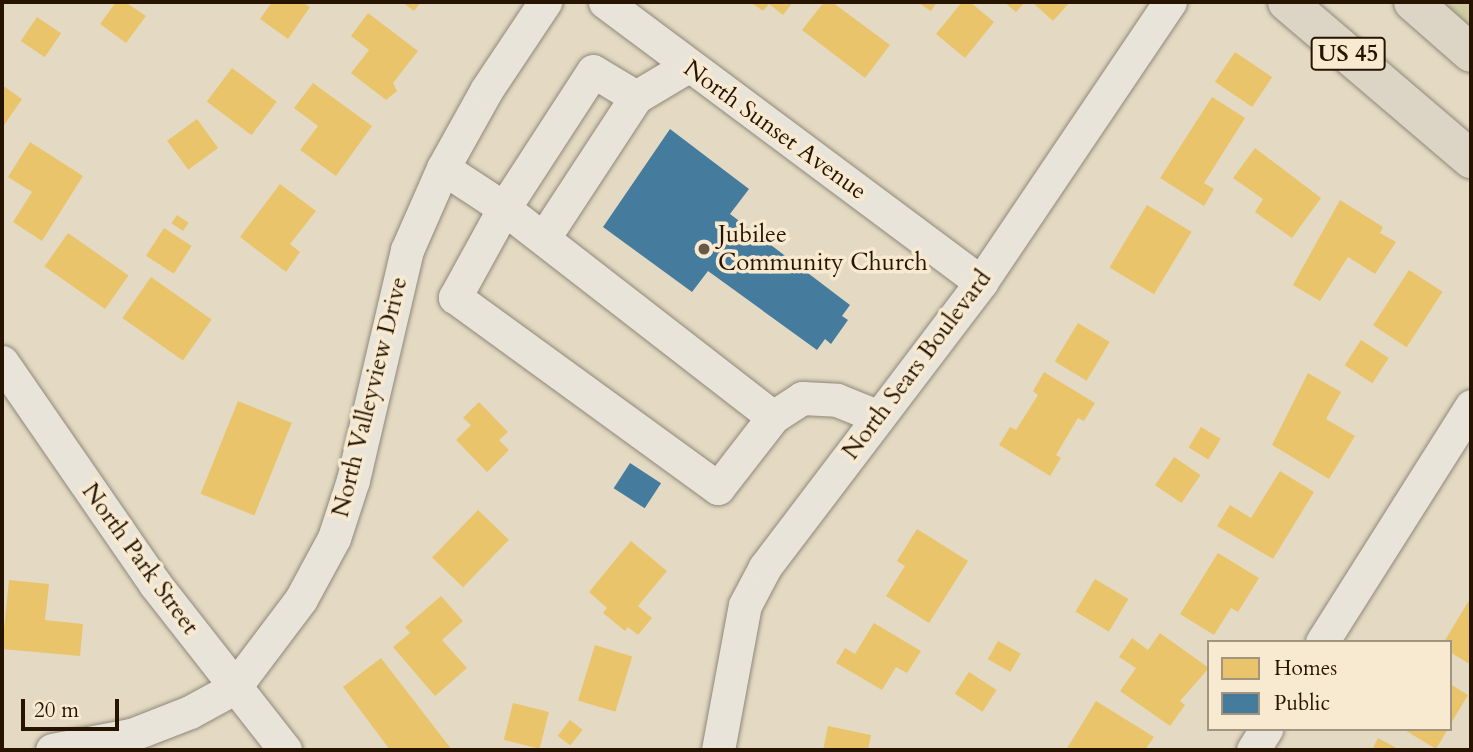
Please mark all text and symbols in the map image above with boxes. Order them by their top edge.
road number: US 45 [1310,34,1386,74]
street label: North Sunset Avenue [678,54,872,206]
place label: Jubilee Community Church [718,221,928,277]
marker: Jubilee Community Church [696,241,712,257]
street label: North Sears Boulevard [836,265,998,465]
street label: North Valleyview Drive [326,274,414,520]
street label: North Park Street [76,478,204,640]
legend [1207,640,1452,731]
text: Homes [1274,654,1337,683]
scale bar [24,686,122,730]
text: Public [1274,689,1330,718]
text: 20 m [34,696,79,725]

